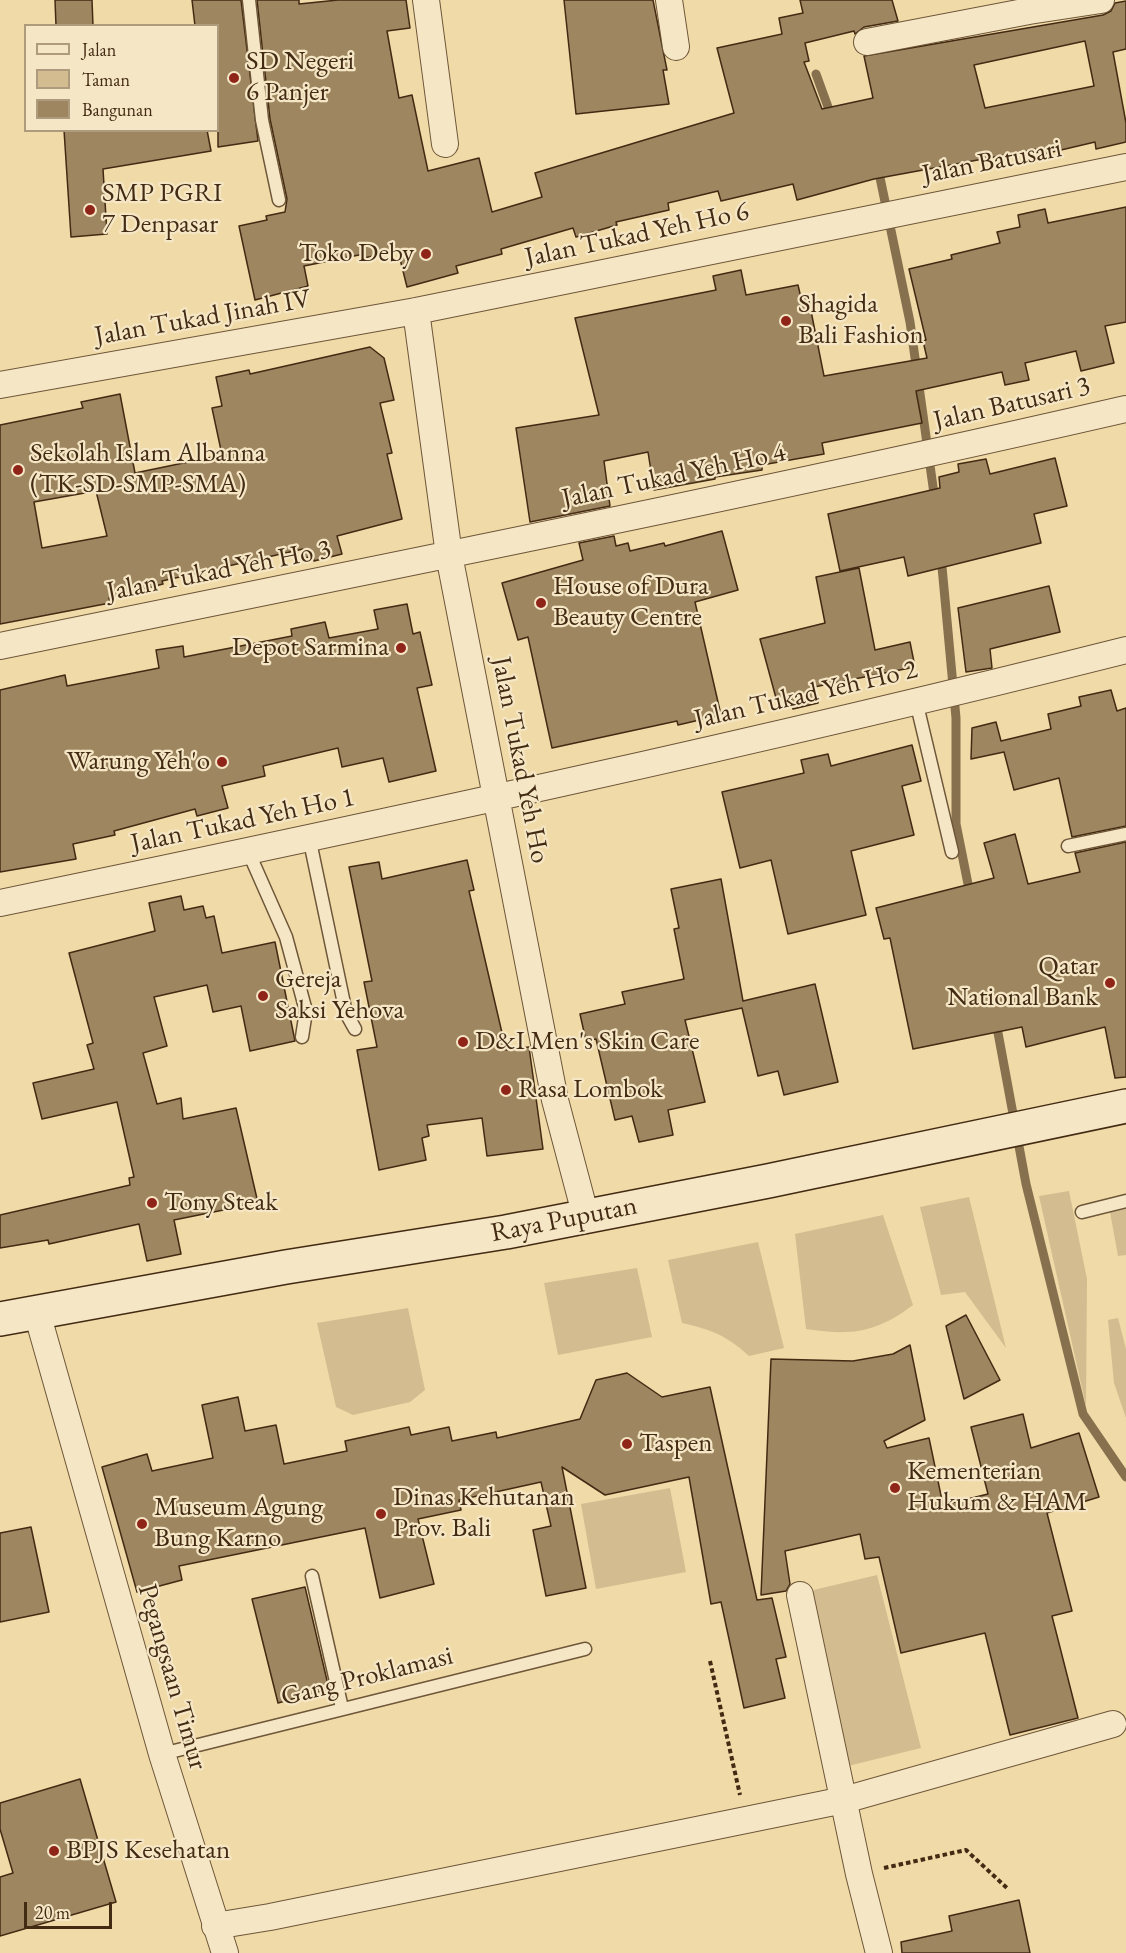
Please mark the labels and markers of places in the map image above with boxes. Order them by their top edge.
place label: SD Negeri 6 Panjer [246,46,354,109]
marker: SD Negeri 6 Panjer [227,71,241,85]
place label: SMP PGRI 7 Denpasar [102,178,222,241]
marker: SMP PGRI 7 Denpasar [83,203,97,217]
place label: Toko Deby [298,238,414,270]
marker: Toko Deby [419,247,433,261]
place label: Shagida Bali Fashion [798,289,924,352]
marker: Shagida Bali Fashion [779,314,793,328]
place label: Sekolah Islam Albanna (TK-SD-SMP-SMA) [30,438,265,501]
marker: Sekolah Islam Albanna (TK-SD-SMP-SMA) [11,463,25,477]
place label: House of Dura Beauty Centre [553,571,709,634]
marker: House of Dura Beauty Centre [534,596,548,610]
place label: Depot Sarmina [232,632,389,664]
marker: Depot Sarmina [394,641,408,655]
place label: Warung Yeh'o [66,746,210,778]
marker: Warung Yeh'o [215,755,229,769]
place label: Qatar National Bank [947,951,1098,1014]
place label: Gereja Saksi Yehova [275,964,404,1027]
marker: Qatar National Bank [1103,976,1117,990]
marker: Gereja Saksi Yehova [256,989,270,1003]
place label: D&I Men's Skin Care [475,1026,699,1058]
marker: D&I Men's Skin Care [456,1035,470,1049]
place label: Rasa Lombok [518,1074,663,1106]
marker: Rasa Lombok [499,1083,513,1097]
place label: Tony Steak [164,1187,278,1219]
marker: Tony Steak [145,1196,159,1210]
place label: Taspen [639,1428,713,1460]
marker: Taspen [620,1437,634,1451]
place label: Kementerian Hukum & HAM [907,1456,1087,1519]
marker: Kementerian Hukum & HAM [888,1481,902,1495]
place label: Dinas Kehutanan Prov. Bali [393,1482,575,1545]
place label: Museum Agung Bung Karno [154,1492,323,1555]
marker: Dinas Kehutanan Prov. Bali [374,1507,388,1521]
marker: Museum Agung Bung Karno [135,1517,149,1531]
place label: BPJS Kesehatan [66,1835,230,1867]
marker: BPJS Kesehatan [47,1844,61,1858]

